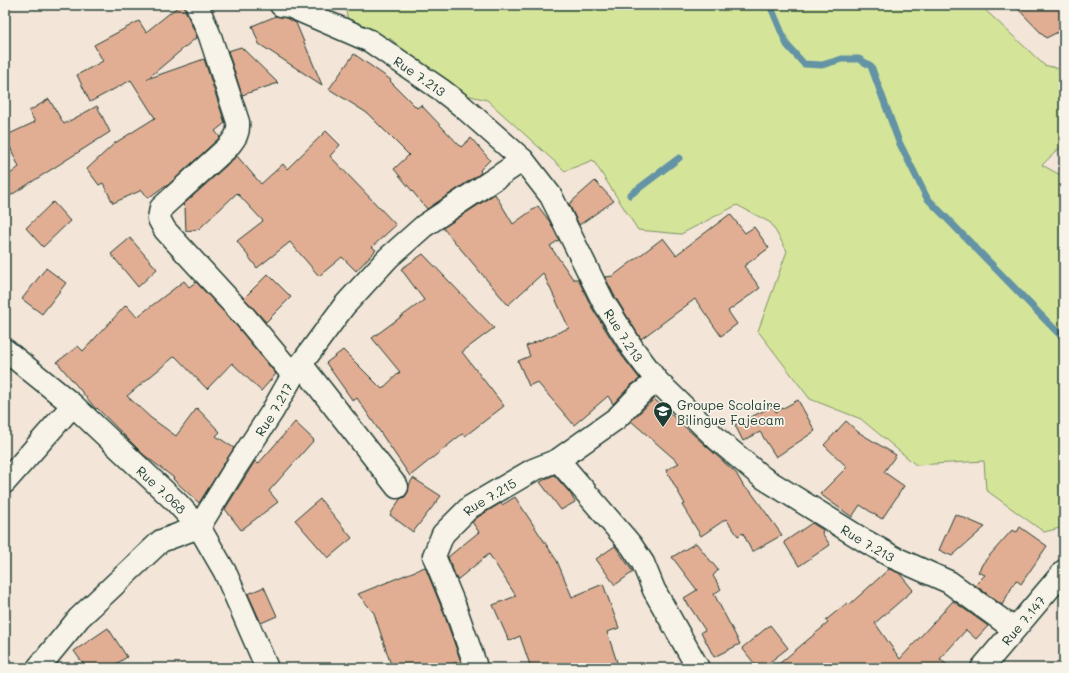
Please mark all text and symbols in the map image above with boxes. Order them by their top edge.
street label: Rue 7.213 [391,51,450,99]
street label: Rue 7.213 [601,305,648,365]
street label: Rue 7.217 [250,379,296,439]
place label: Groupe Scolaire Bilingue Fajecam [677,396,784,428]
school or university icon: Groupe Scolaire Bilingue Fajecam [652,400,674,428]
street label: Rue 7.068 [134,461,191,517]
street label: Rue 7.215 [459,473,519,518]
street label: Rue 7.213 [838,520,898,565]
street label: Rue 7.147 [997,592,1048,648]

